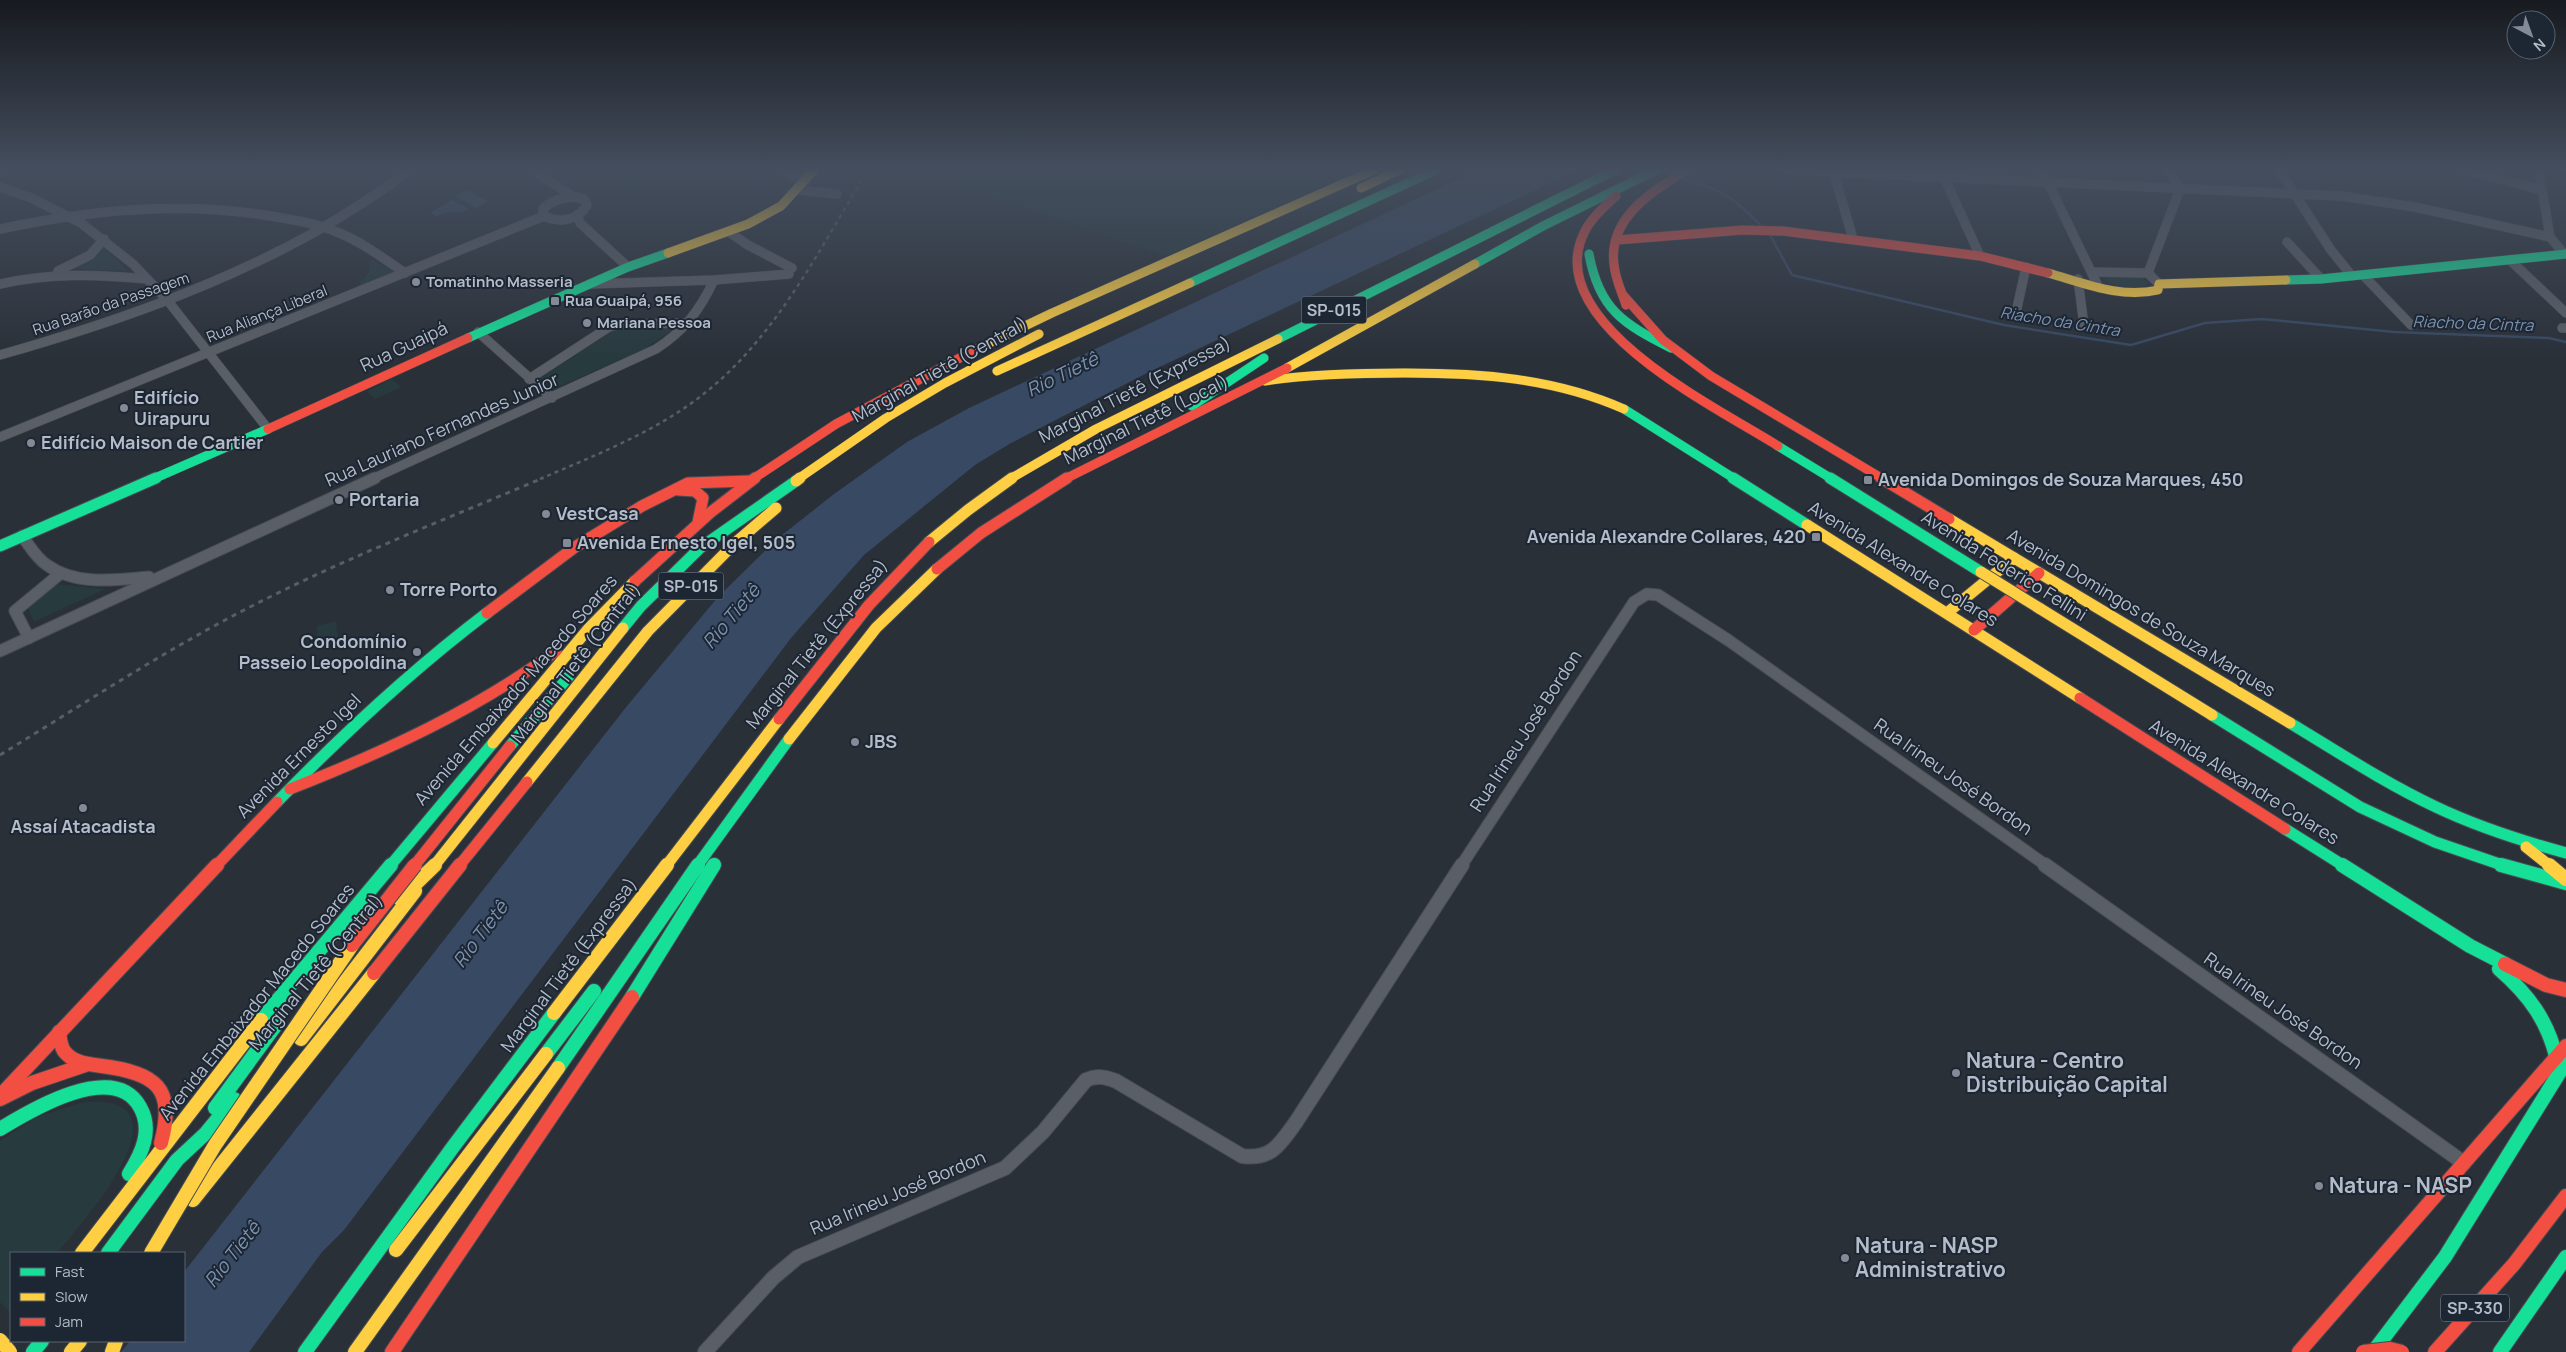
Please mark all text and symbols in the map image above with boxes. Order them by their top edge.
north arrow [2506,10,2556,60]
text: N [2530,35,2550,56]
street label: Rua Barão da Passagem [30,267,192,340]
place label: Tomatinho Masseria [426,271,573,292]
marker: Tomatinho Masseria [410,276,422,288]
street label: Rua Aliança Liberal [203,280,330,347]
place label: Rua Guaipá, 956 [565,290,682,311]
marker: Rua Guaipá, 956 [549,295,561,307]
road number: SP-015 [1302,296,1366,324]
water label: Riacho da Cintra [1999,301,2122,341]
water label: Riacho da Cintra [2412,310,2535,336]
street label: Marginal Tietê (Central) [847,311,1032,427]
place label: Mariana Pessoa [597,312,711,333]
street label: Rua Guaipá [356,315,451,377]
marker: Mariana Pessoa [581,317,593,329]
street label: Marginal Tietê (Expressa) [1034,330,1235,448]
water label: Rio Tietê [1022,345,1104,403]
street label: Rua Lauriano Fernandes Junior [321,366,563,492]
street label: Marginal Tietê (Local) [1059,369,1232,469]
place label: Edifício Uirapuru [134,385,210,430]
marker: Edifício Uirapuru [118,402,130,414]
place label: Edifício Maison de Cartier [41,430,263,454]
marker: Edifício Maison de Cartier [25,437,37,449]
place label: Avenida Domingos de Souza Marques, 450 [1878,467,2244,491]
marker: Avenida Domingos de Souza Marques, 450 [1862,474,1874,486]
place label: Portaria [349,487,419,511]
marker: Portaria [333,494,345,506]
street label: Avenida Alexandre Colares [1804,495,2003,631]
place label: VestCasa [556,501,639,525]
street label: Avenida Federico Fellini [1917,504,2092,626]
marker: VestCasa [540,508,552,520]
street label: Avenida Domingos de Souza Marques [2003,522,2280,702]
place label: Avenida Alexandre Collares, 420 [1527,524,1806,548]
place label: Avenida Ernesto Igel, 505 [577,530,795,554]
marker: Avenida Alexandre Collares, 420 [1810,531,1822,543]
marker: Avenida Ernesto Igel, 505 [561,537,573,549]
street label: Marginal Tietê (Expressa) [740,553,892,734]
street label: Avenida Embaixador Macedo Soares [408,569,622,810]
road number: SP-015 [658,572,724,600]
place label: Torre Porto [400,577,497,601]
street label: Marginal Tietê (Central) [505,577,645,748]
water label: Rio Tietê [696,577,767,654]
marker: Torre Porto [384,584,396,596]
place label: Condomínio Passeio Leopoldina [239,629,407,674]
street label: Rua Irineu José Bordon [1464,645,1587,816]
marker: Condomínio Passeio Leopoldina [411,646,423,658]
street label: Avenida Ernesto Igel [231,688,366,823]
street label: Rua Irineu José Bordon [1870,712,2038,840]
street label: Avenida Alexandre Colares [2145,713,2344,849]
place label: JBS [865,729,897,753]
marker: JBS [849,736,861,748]
marker: Assaí Atacadista [77,802,89,814]
place label: Assaí Atacadista [10,814,156,838]
street label: Marginal Tietê (Expressa) [495,872,642,1056]
street label: Avenida Embaixador Macedo Soares [153,878,359,1125]
street label: Marginal Tietê (Central) [243,888,388,1055]
water label: Rio Tietê [446,894,515,973]
street label: Rua Irineu José Bordon [2200,946,2368,1074]
place label: Natura - Centro Distribuição Capital [1966,1046,2168,1098]
marker: Natura - Centro Distribuição Capital [1950,1067,1962,1079]
street label: Rua Irineu José Bordon [806,1144,989,1240]
place label: Natura - NASP [2329,1171,2472,1199]
marker: Natura - NASP [2313,1180,2325,1192]
water label: Rio Tietê [198,1214,267,1292]
place label: Natura - NASP Administrativo [1855,1231,2006,1283]
legend [10,1252,185,1342]
marker: Natura - NASP Administrativo [1839,1252,1851,1264]
text: Fast [55,1261,84,1282]
text: Slow [55,1286,88,1307]
road number: SP-330 [2441,1295,2509,1322]
text: Jam [55,1311,83,1332]

